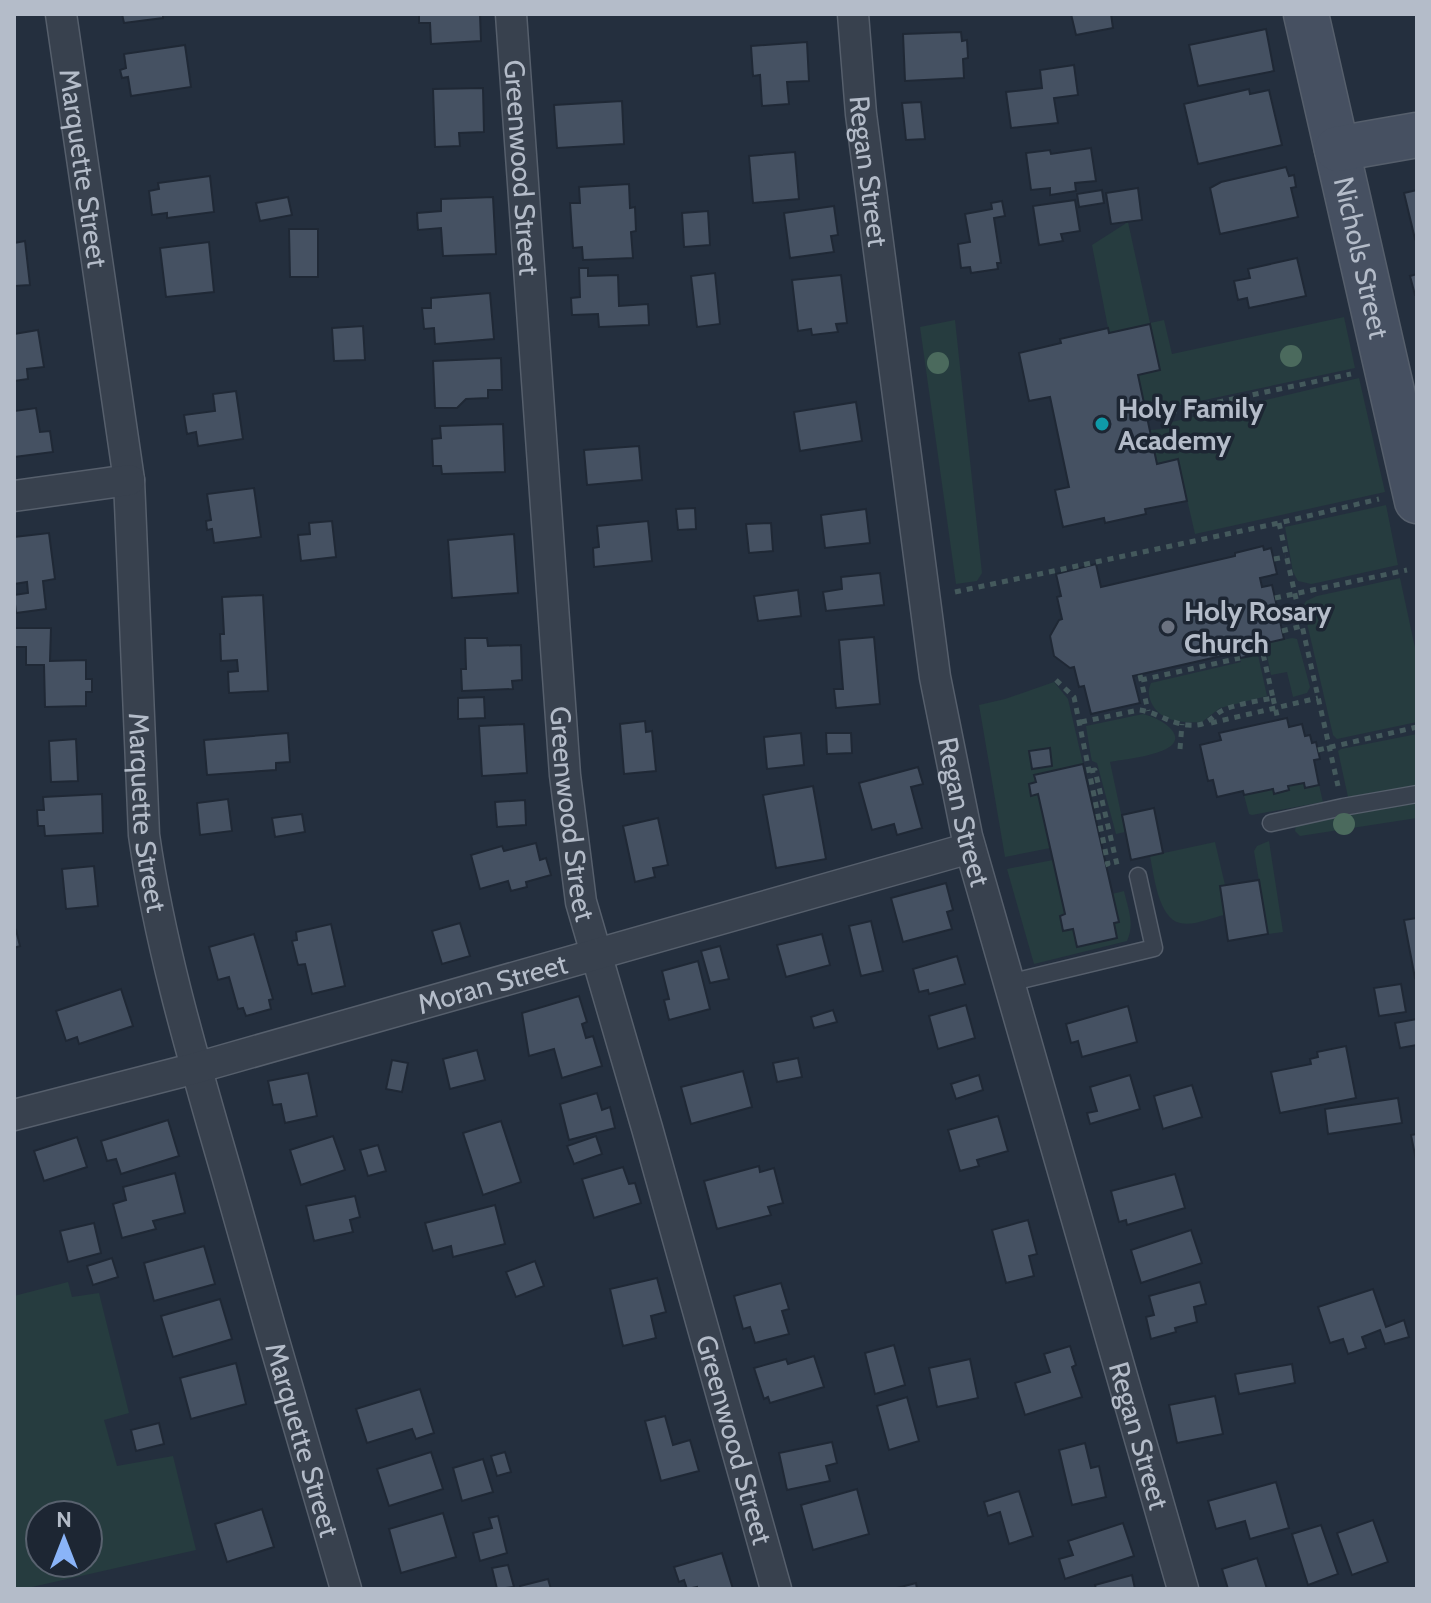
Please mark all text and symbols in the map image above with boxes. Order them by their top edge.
street label: Greenwood Street [497,59,547,277]
street label: Marquette Street [52,67,115,270]
street label: Regan Street [843,94,895,249]
street label: Nichols Street [1327,173,1396,342]
place label: Holy Family Academy [1118,391,1263,457]
marker: Holy Family Academy [1093,415,1111,433]
place label: Holy Rosary Church [1184,594,1332,660]
marker: Holy Rosary Church [1159,618,1177,636]
street label: Greenwood Street [543,705,603,925]
street label: Marquette Street [122,712,174,915]
street label: Regan Street [931,734,998,890]
street label: Moran Street [414,946,571,1021]
street label: Greenwood Street [689,1331,780,1548]
street label: Marquette Street [258,1339,347,1541]
street label: Regan Street [1102,1358,1176,1513]
north arrow [24,1499,104,1579]
text: N [56,1506,72,1533]

